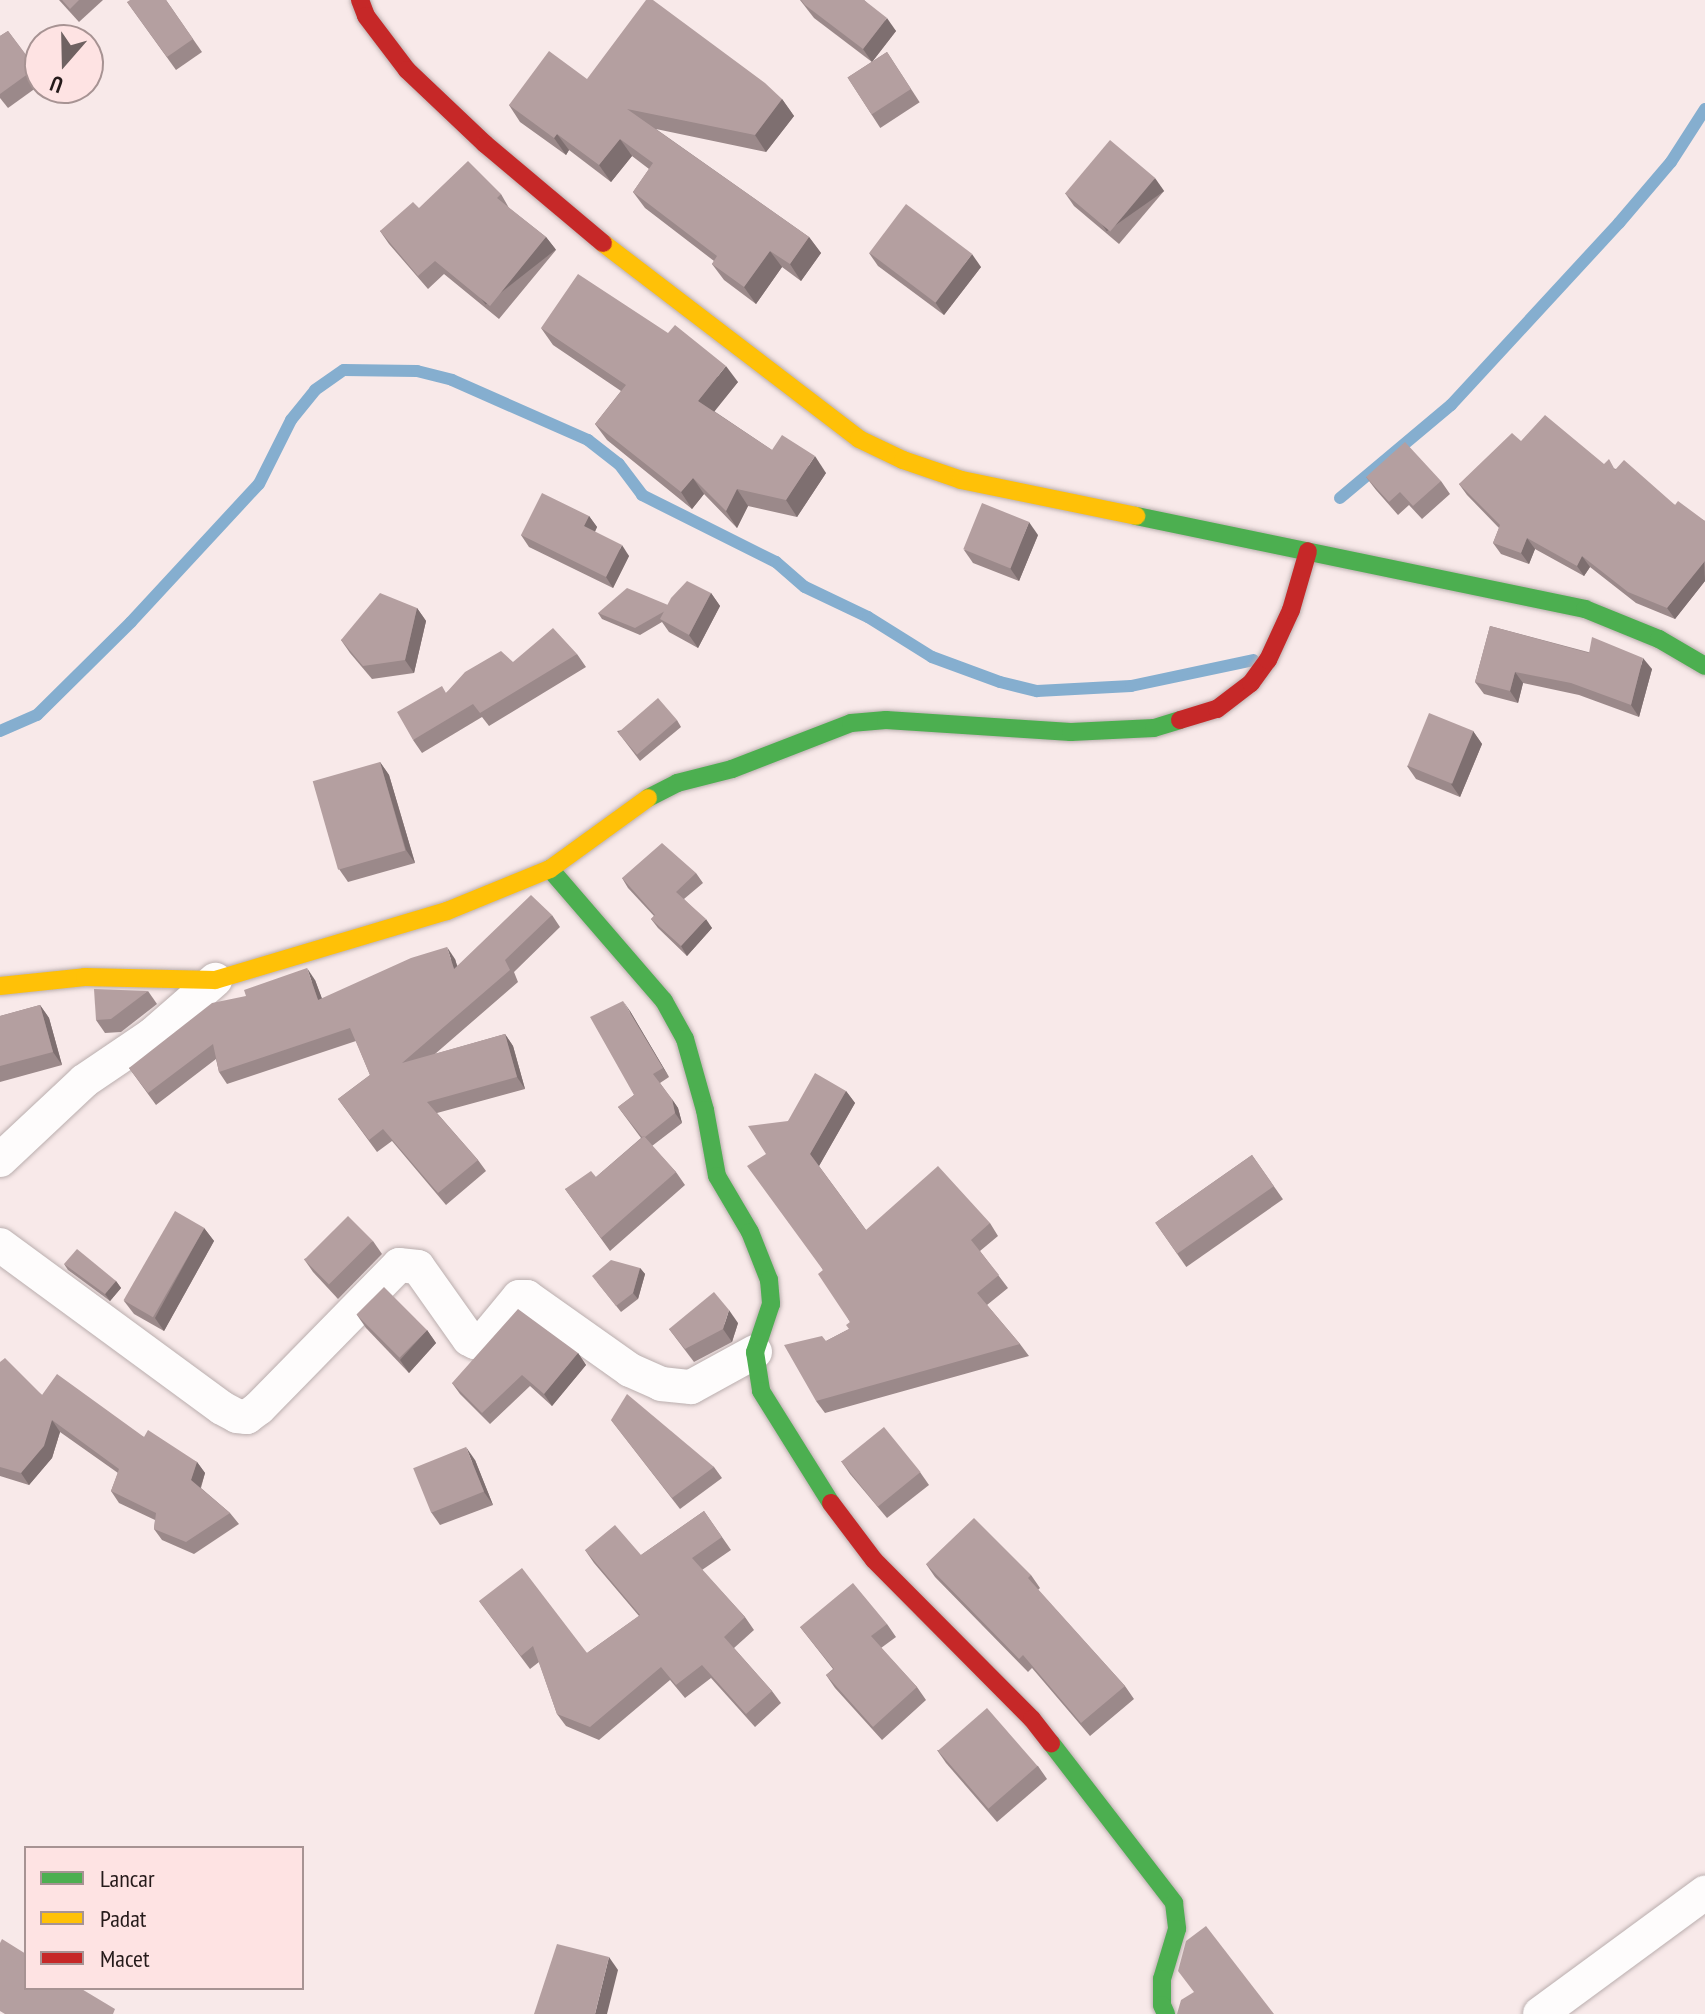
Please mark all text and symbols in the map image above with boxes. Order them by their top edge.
north arrow [24,24,104,104]
text: U [46,70,67,100]
legend [24,1846,304,1990]
text: Lancar [100,1863,154,1894]
text: Padat [100,1903,146,1934]
text: Macet [100,1943,150,1974]

